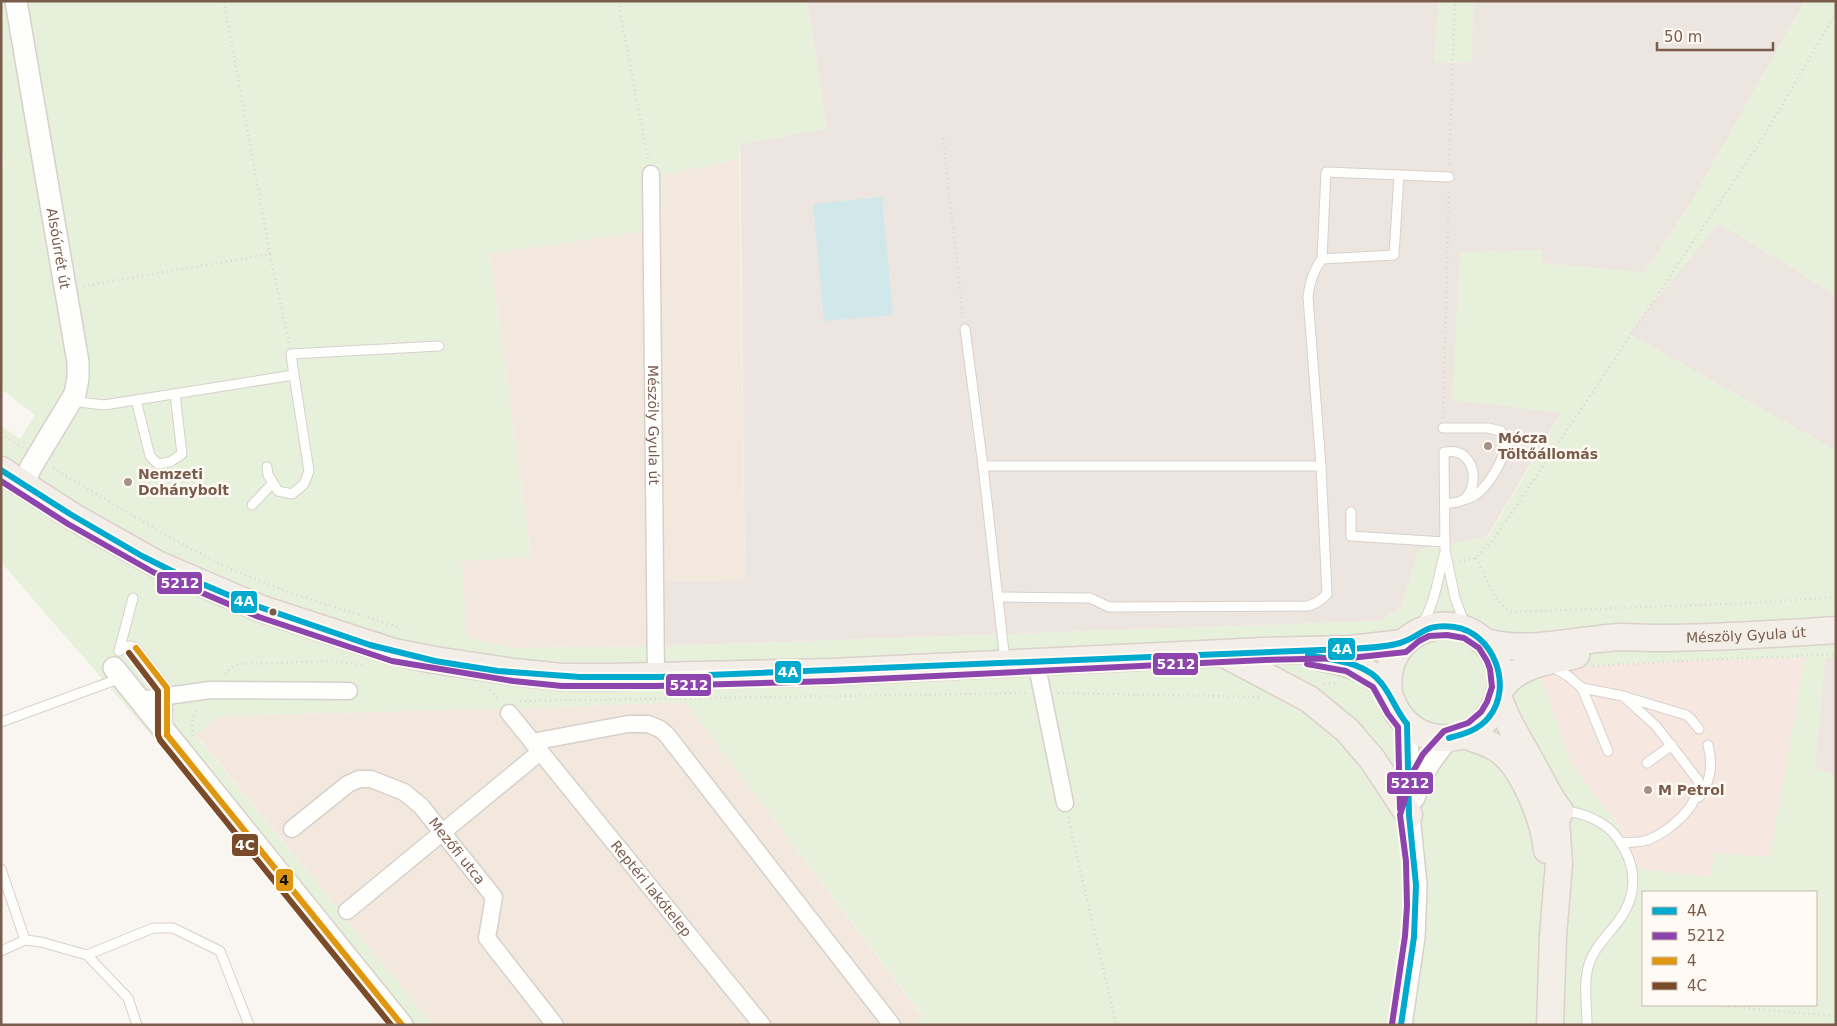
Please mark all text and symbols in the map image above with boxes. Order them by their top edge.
scale bar [1657,20,1773,52]
text: 50 m [1664,28,1702,46]
street label: Alsóúrrét út [44,207,73,291]
street label: Mészöly Gyula út [645,365,662,486]
place label: Mócza Töltőállomás [1498,430,1598,462]
marker: Mócza Töltőállomás [1482,440,1494,452]
place label: Nemzeti Dohánybolt [138,466,229,498]
marker: Nemzeti Dohánybolt [122,476,134,488]
line badge: 5212 [156,571,203,595]
text: 5212 [161,575,199,591]
line badge: 4A [230,590,258,614]
text: 4A [234,593,254,609]
unlabelled marker [268,607,278,617]
street label: Mészöly Gyula út [1686,624,1807,646]
line badge: 4A [1327,637,1356,661]
text: 4A [1332,641,1352,657]
line badge: 5212 [1152,652,1199,676]
text: 5212 [1157,656,1195,672]
line badge: 4A [774,660,802,684]
text: 4A [778,664,798,680]
line badge: 5212 [665,673,712,697]
text: 5212 [670,677,708,693]
line badge: 5212 [1386,771,1434,795]
text: 5212 [1391,775,1429,791]
place label: M Petrol [1658,782,1725,798]
marker: M Petrol [1642,784,1654,796]
street label: Mezőfi utca [426,814,488,887]
line badge: 4C [231,833,259,857]
text: 4C [235,837,255,853]
street label: Reptéri lakótelep [608,837,695,940]
line badge: 4 [275,868,294,892]
text: 4 [279,872,289,888]
legend [1642,891,1817,1006]
text: 4A [1687,902,1708,920]
text: 5212 [1687,927,1725,945]
text: 4 [1687,952,1697,970]
text: 4C [1687,977,1707,995]

